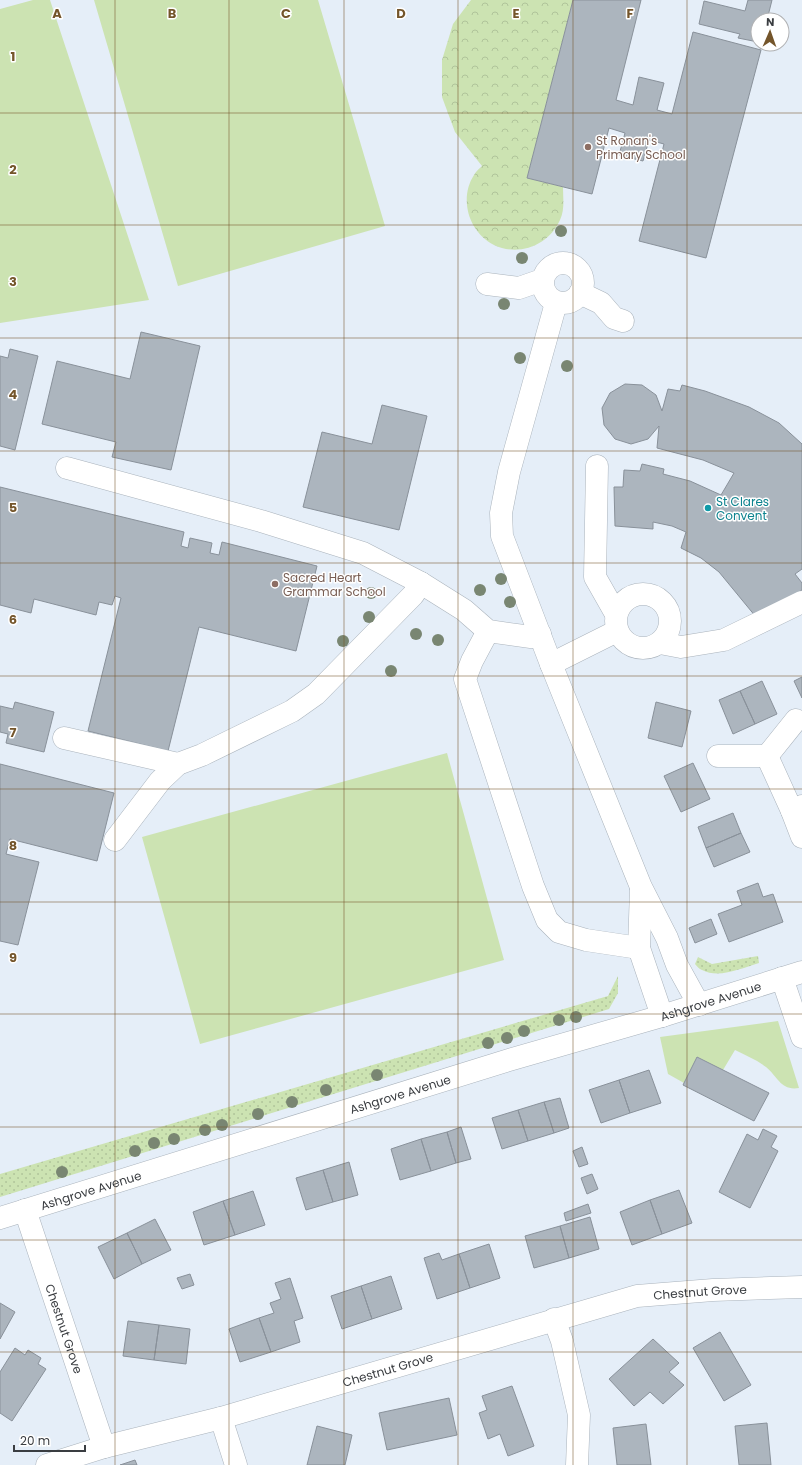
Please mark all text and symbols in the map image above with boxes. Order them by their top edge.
text: A [52,4,62,23]
text: B [168,4,177,23]
text: C [281,4,291,23]
text: D [396,4,406,23]
text: E [512,4,520,23]
text: F [626,4,634,23]
north arrow [750,12,790,52]
text: N [766,14,775,30]
text: 1 [11,47,15,66]
place label: St Ronan's Primary School [596,132,686,163]
marker: St Ronan's Primary School [583,142,593,152]
text: 2 [9,160,17,179]
text: 3 [9,272,17,291]
text: 4 [9,385,18,404]
place label: St Clares Convent [716,493,769,524]
text: 5 [9,498,17,517]
marker: St Clares Convent [703,503,713,513]
place label: Sacred Heart Grammar School [283,569,386,600]
marker: Sacred Heart Grammar School [270,579,280,589]
text: 6 [9,610,17,629]
text: 7 [10,723,17,742]
text: 8 [9,836,17,855]
text: 9 [9,948,17,967]
street label: Ashgrove Avenue [658,977,763,1025]
street label: Ashgrove Avenue [348,1070,453,1117]
street label: Ashgrove Avenue [38,1166,143,1213]
street label: Chestnut Grove [653,1280,747,1303]
street label: Chestnut Grove [42,1281,87,1376]
street label: Chestnut Grove [340,1348,435,1390]
scale bar [14,1427,85,1453]
text: 20 m [20,1432,50,1449]

